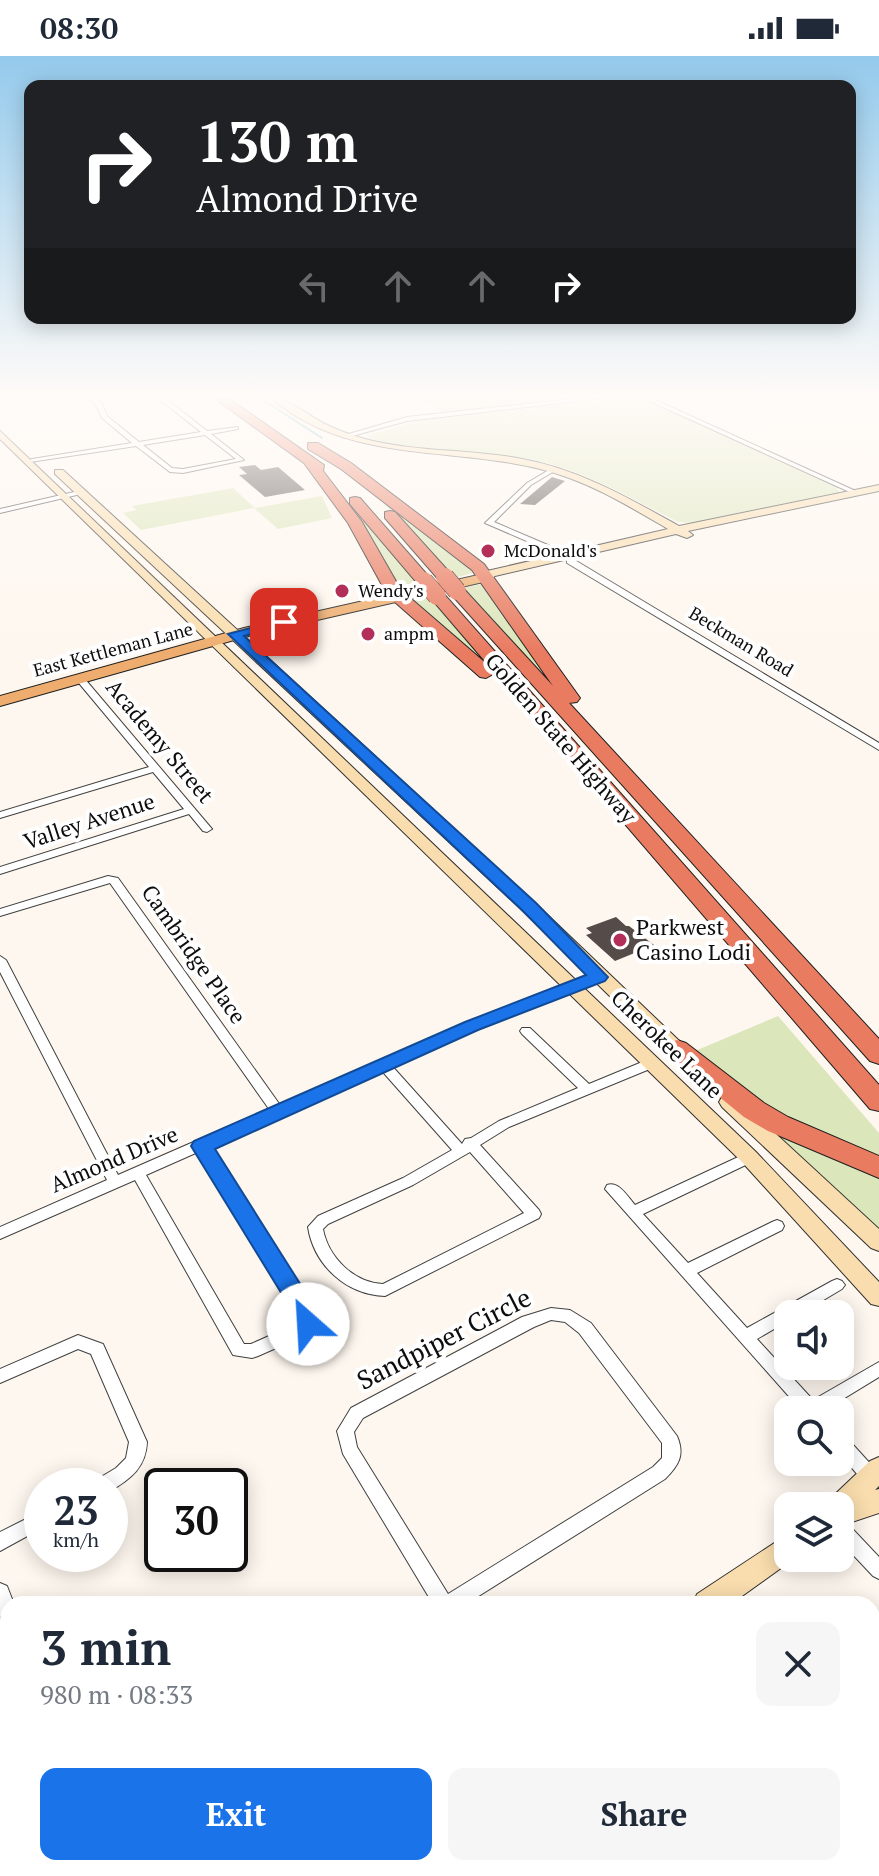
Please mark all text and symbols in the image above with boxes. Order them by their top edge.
text: 08:30 [40,8,118,48]
text: 130 m [196,104,358,178]
icon: right [64,112,168,216]
text: Almond Drive [196,175,418,222]
icon: left [292,264,336,308]
icon: ahead [376,264,420,308]
icon: ahead [460,264,504,308]
icon: right [544,264,588,308]
place label: McDonald's [504,538,597,562]
marker: McDonald's [479,542,497,560]
place label: Wendy's [358,578,424,602]
marker: Wendy's [333,582,351,600]
pin [250,588,318,656]
icon: arrive [262,600,306,644]
street label: Beckman Road [685,601,798,682]
street label: East Kettleman Lane [30,616,195,682]
place label: ampm [384,621,435,645]
marker: ampm [359,625,377,643]
street label: Golden State Highway [479,646,644,830]
street label: Academy Street [100,673,221,809]
street label: Valley Avenue [20,786,158,855]
street label: Cambridge Place [136,879,253,1029]
place label: Parkwest Casino Lodi [636,912,751,966]
marker: Parkwest Casino Lodi [611,931,629,949]
street label: Cherokee Lane [605,983,729,1104]
street label: Almond Drive [46,1119,182,1198]
street label: Sandpiper Circle [351,1280,536,1397]
position arrow [266,1282,350,1366]
map controls [774,1300,854,1572]
button: sound [774,1300,854,1380]
button: search [774,1396,854,1476]
speed limit sign: 30 [144,1468,248,1572]
text: 23 [53,1483,99,1536]
button: layers [774,1492,854,1572]
text: km/h [53,1526,99,1553]
text: 3 min [40,1615,171,1679]
button: close [756,1622,840,1706]
text: 980 m · 08:33 [40,1677,193,1711]
button: Exit [40,1768,432,1860]
button: Share [448,1768,840,1860]

